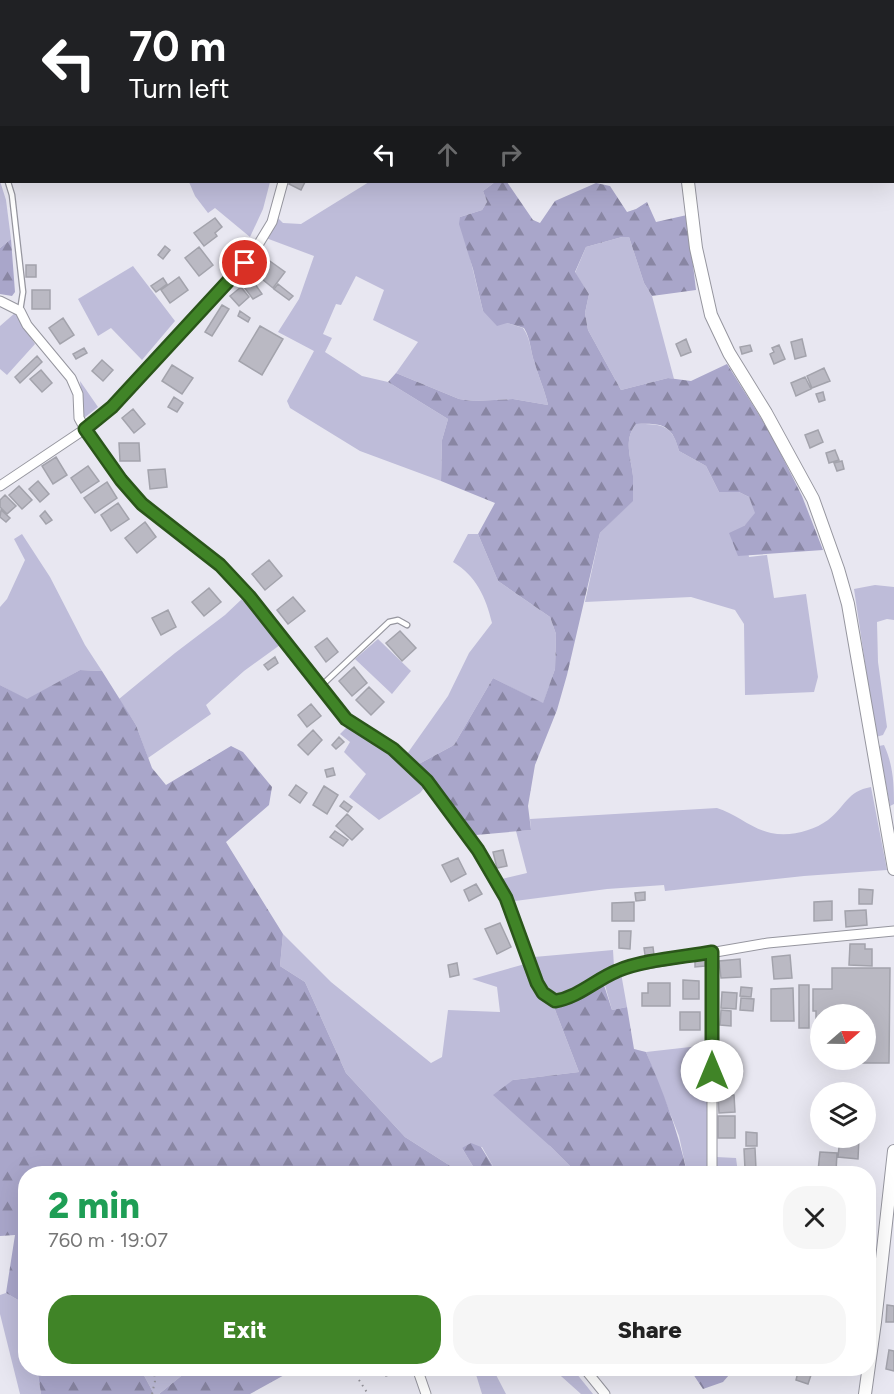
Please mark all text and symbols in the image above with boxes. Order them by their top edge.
text: 70 m [129,21,226,72]
icon: left [30,24,108,102]
text: Turn left [129,72,229,105]
icon: left [368,138,401,171]
icon: ahead [431,138,464,171]
icon: right [494,138,527,171]
pin [219,237,270,288]
icon: arrive [228,246,261,279]
north arrow [810,1004,876,1070]
map controls [810,1004,876,1148]
position arrow [680,1039,744,1103]
button: layers [810,1082,876,1148]
text: 2 min [48,1184,140,1227]
button: close [783,1186,846,1249]
text: 760 m · 19:07 [48,1228,168,1252]
button: Exit [48,1295,441,1364]
button: Share [453,1295,846,1364]

